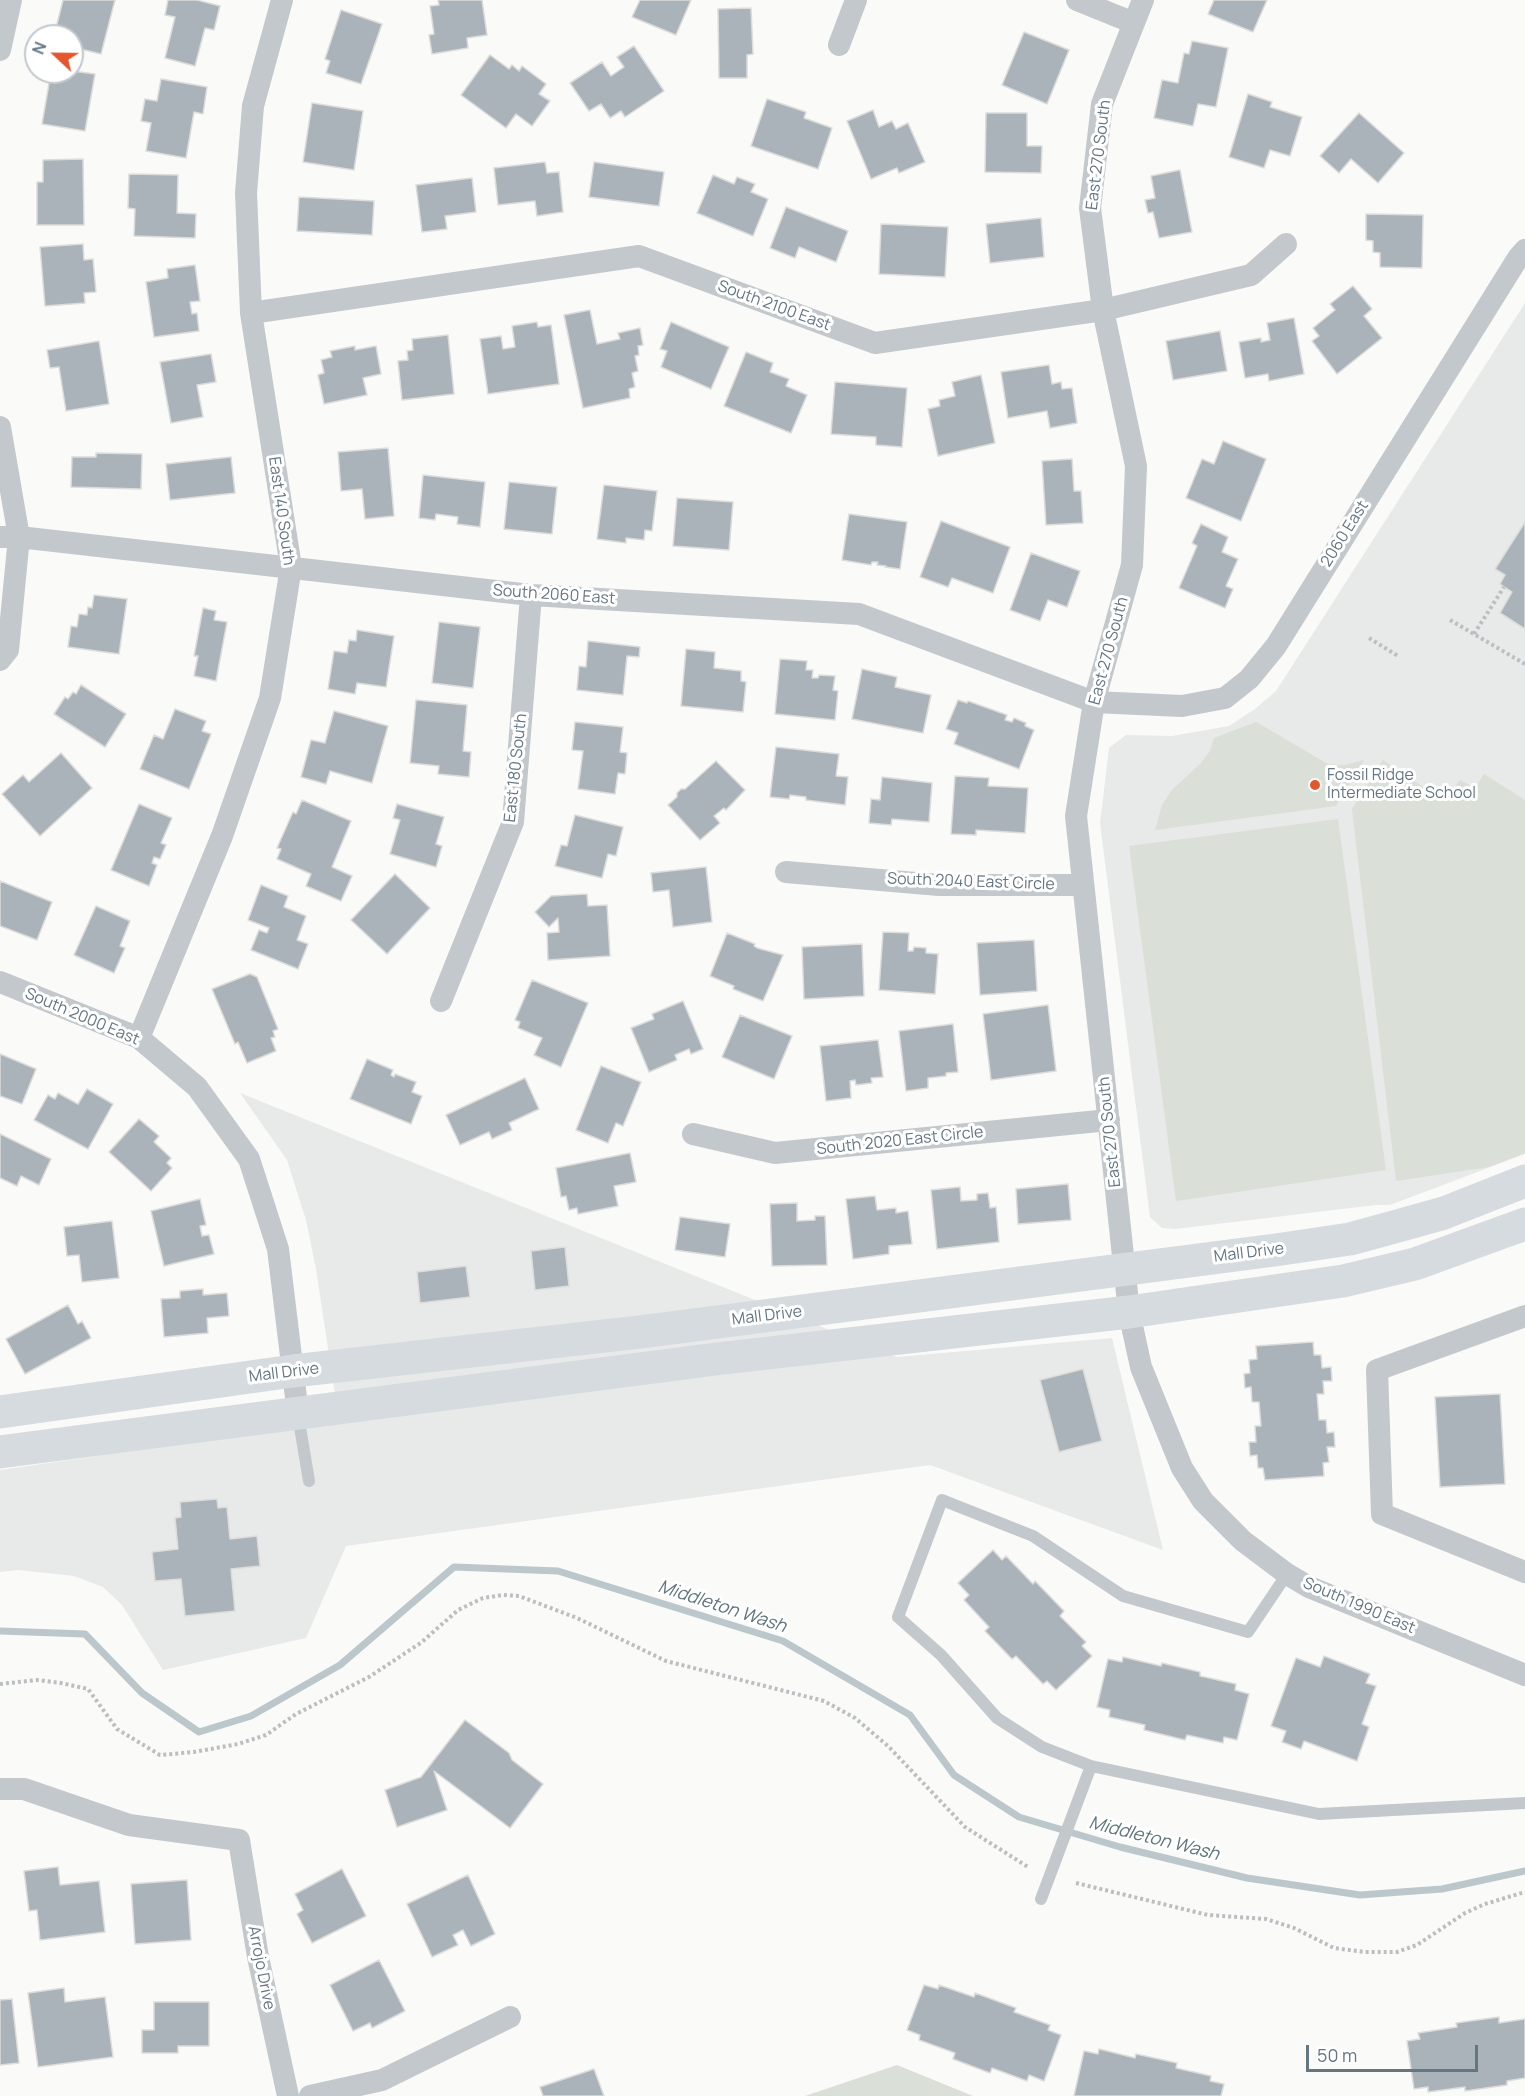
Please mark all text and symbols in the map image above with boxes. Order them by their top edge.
north arrow [24,24,84,84]
text: N [27,39,52,57]
street label: East 270 South [1083,99,1115,211]
street label: South 2100 East [715,277,833,335]
street label: East 140 South [264,456,298,566]
street label: 2060 East [1317,497,1373,571]
street label: South 2060 East [492,581,616,609]
street label: East 270 South [1085,595,1133,707]
street label: East 180 South [501,713,531,823]
place label: Fossil Ridge Intermediate School [1327,766,1476,804]
marker: Fossil Ridge Intermediate School [1308,778,1322,792]
street label: South 2040 East Circle [887,869,1055,895]
street label: South 2000 East [22,984,142,1050]
street label: East 270 South [1095,1076,1125,1188]
street label: South 2020 East Circle [816,1123,984,1159]
street label: Mall Drive [1213,1239,1285,1267]
street label: Mall Drive [731,1302,803,1330]
street label: Mall Drive [248,1359,320,1387]
street label: South 1990 East [1300,1574,1418,1638]
water label: Middleton Wash [655,1576,789,1638]
water label: Middleton Wash [1087,1812,1221,1866]
street label: Arrojo Drive [243,1924,279,2012]
scale bar [1309,2033,1482,2071]
text: 50 m [1317,2043,1357,2067]

